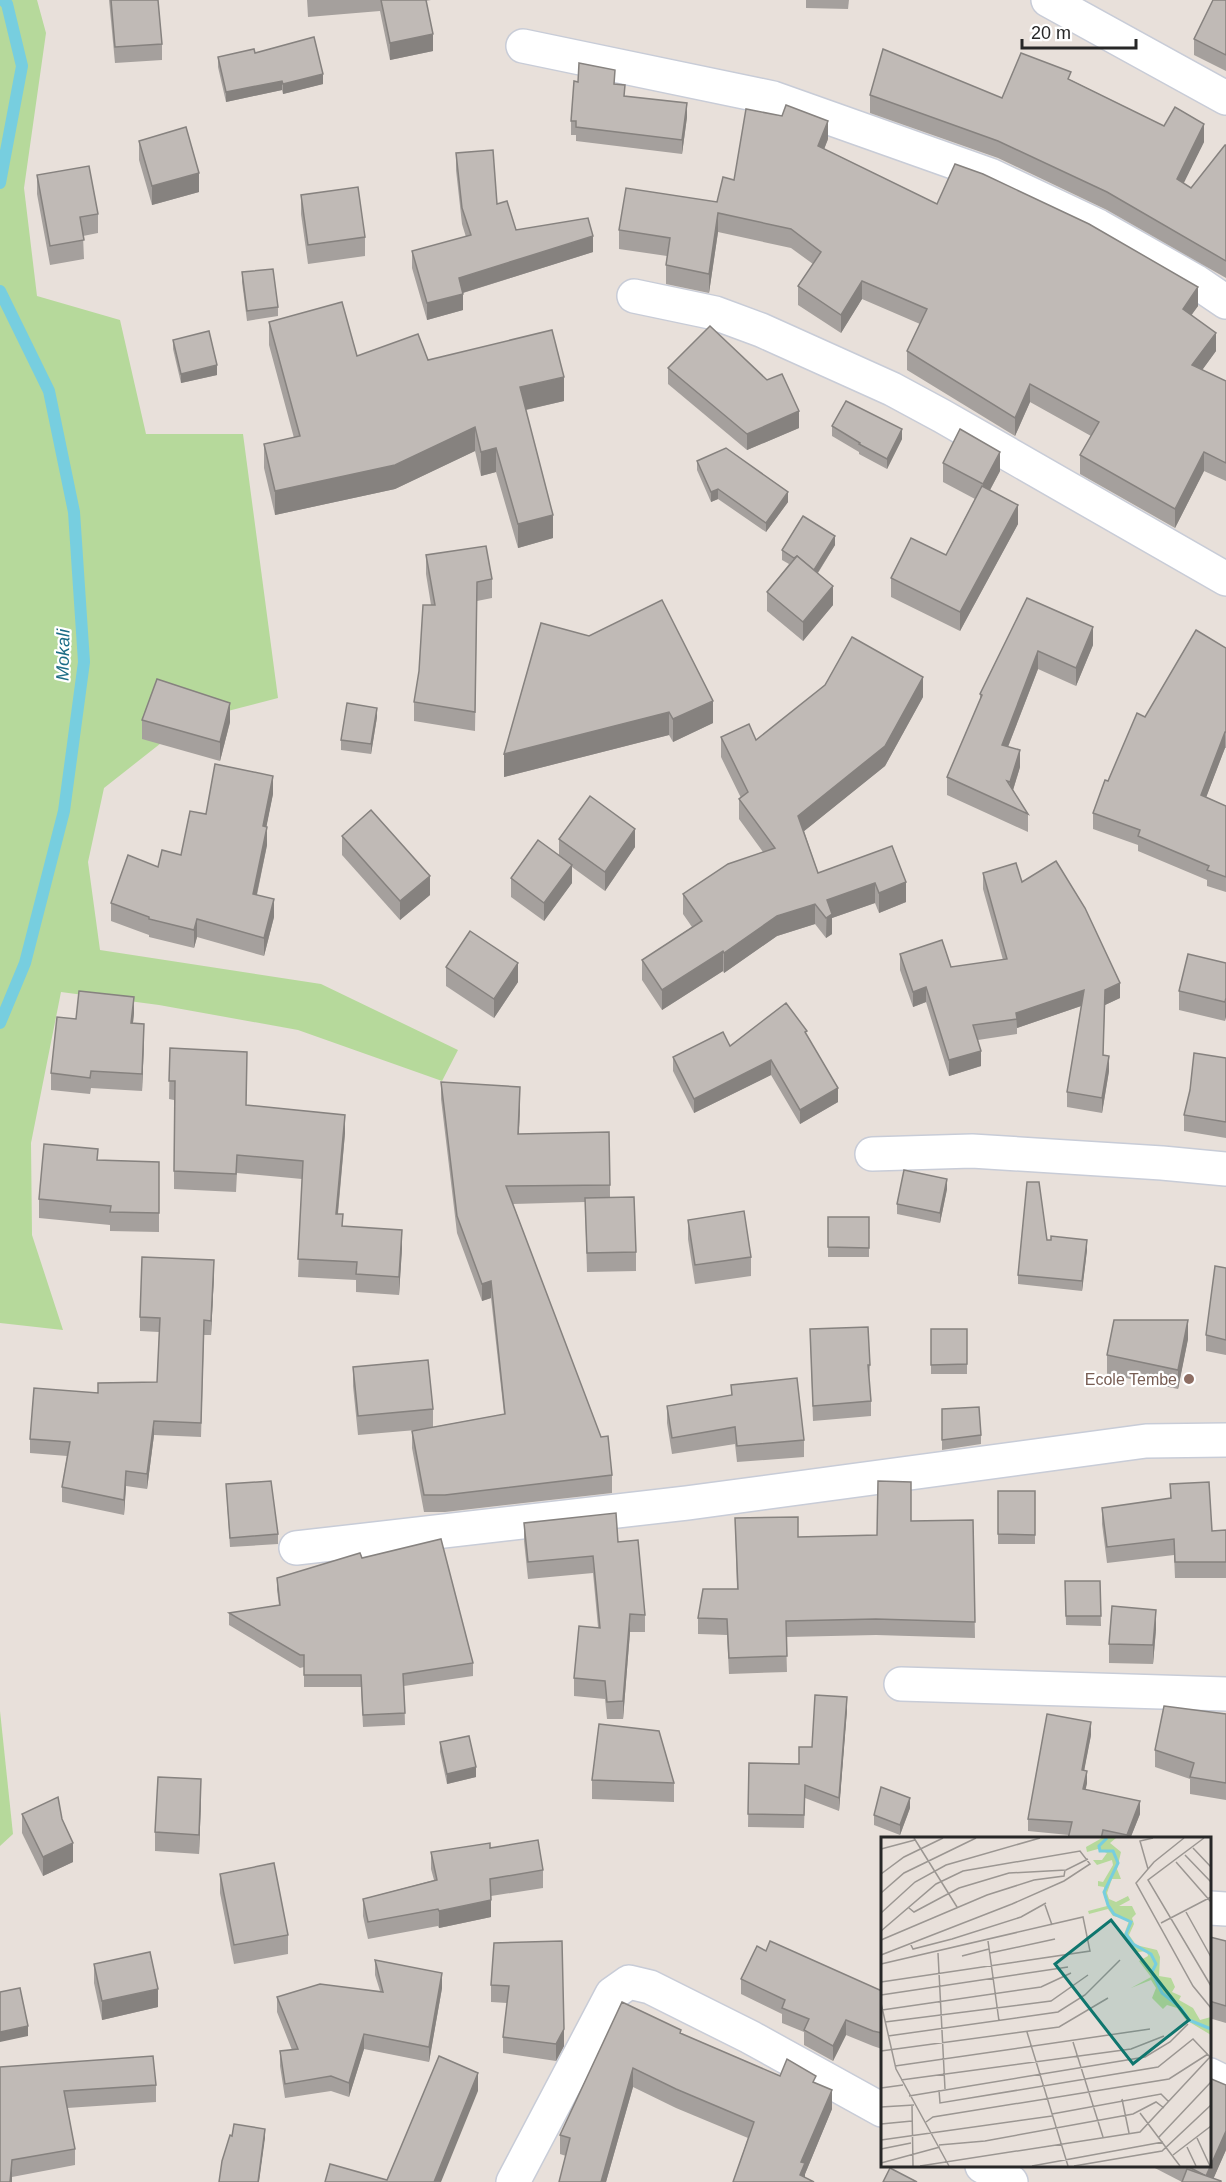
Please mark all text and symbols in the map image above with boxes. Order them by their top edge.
scale bar [1022,12,1136,50]
text: 20 m [1031,23,1071,43]
water label: Mokali [53,628,73,681]
place label: Ecole Tembe [1085,1371,1177,1388]
marker: Ecole Tembe [1182,1372,1196,1386]
inset map [881,1837,1211,2167]

